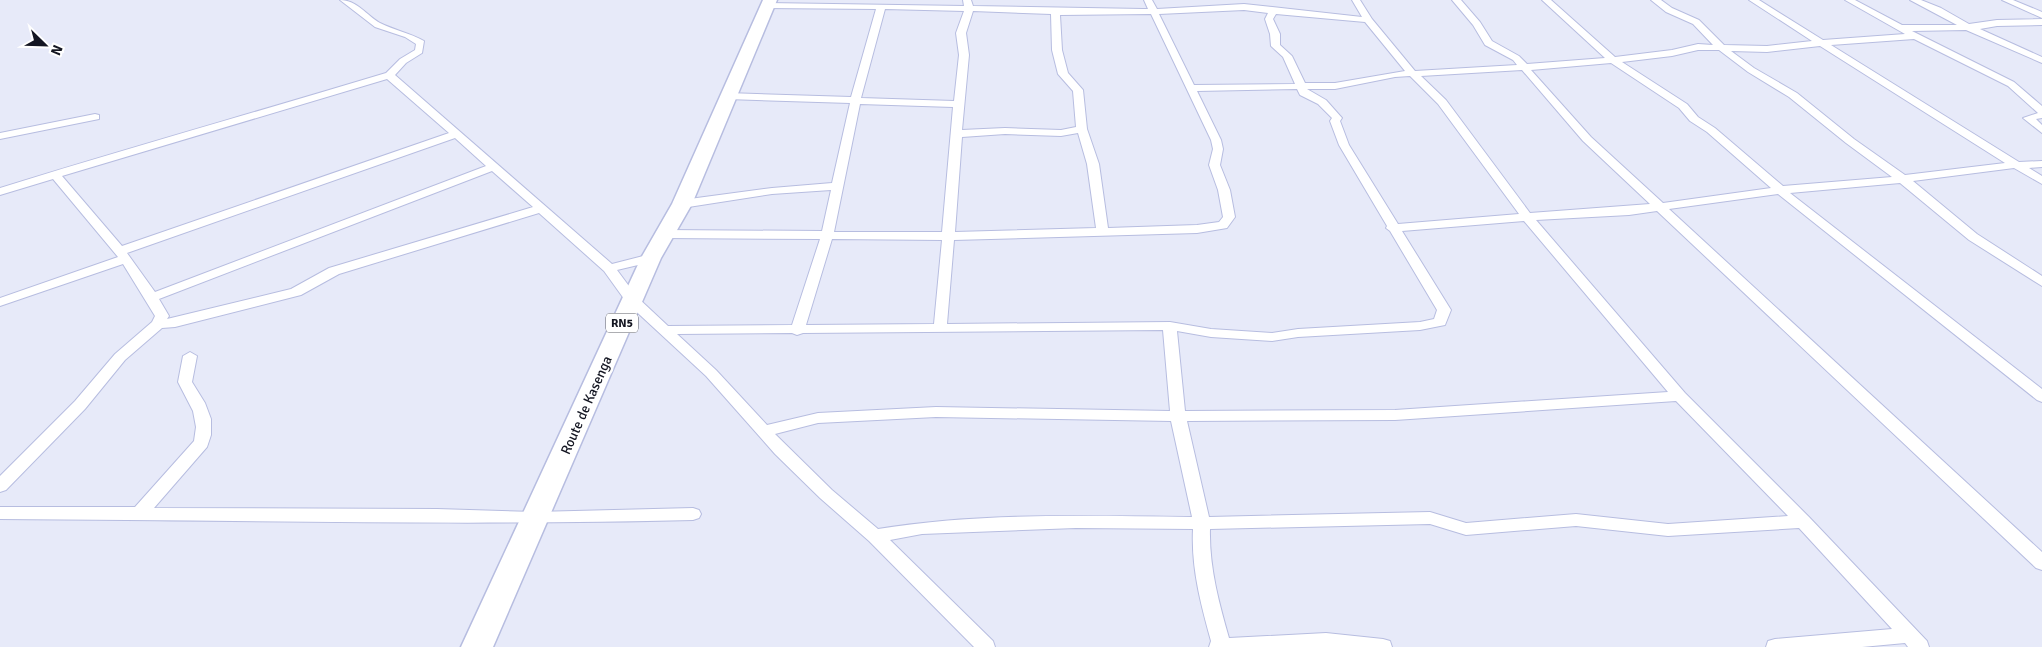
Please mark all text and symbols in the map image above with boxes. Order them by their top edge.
north arrow [20,20,70,70]
text: N [47,42,66,58]
road number: RN5 [606,314,638,332]
street label: Route de Kasenga [557,353,616,457]

